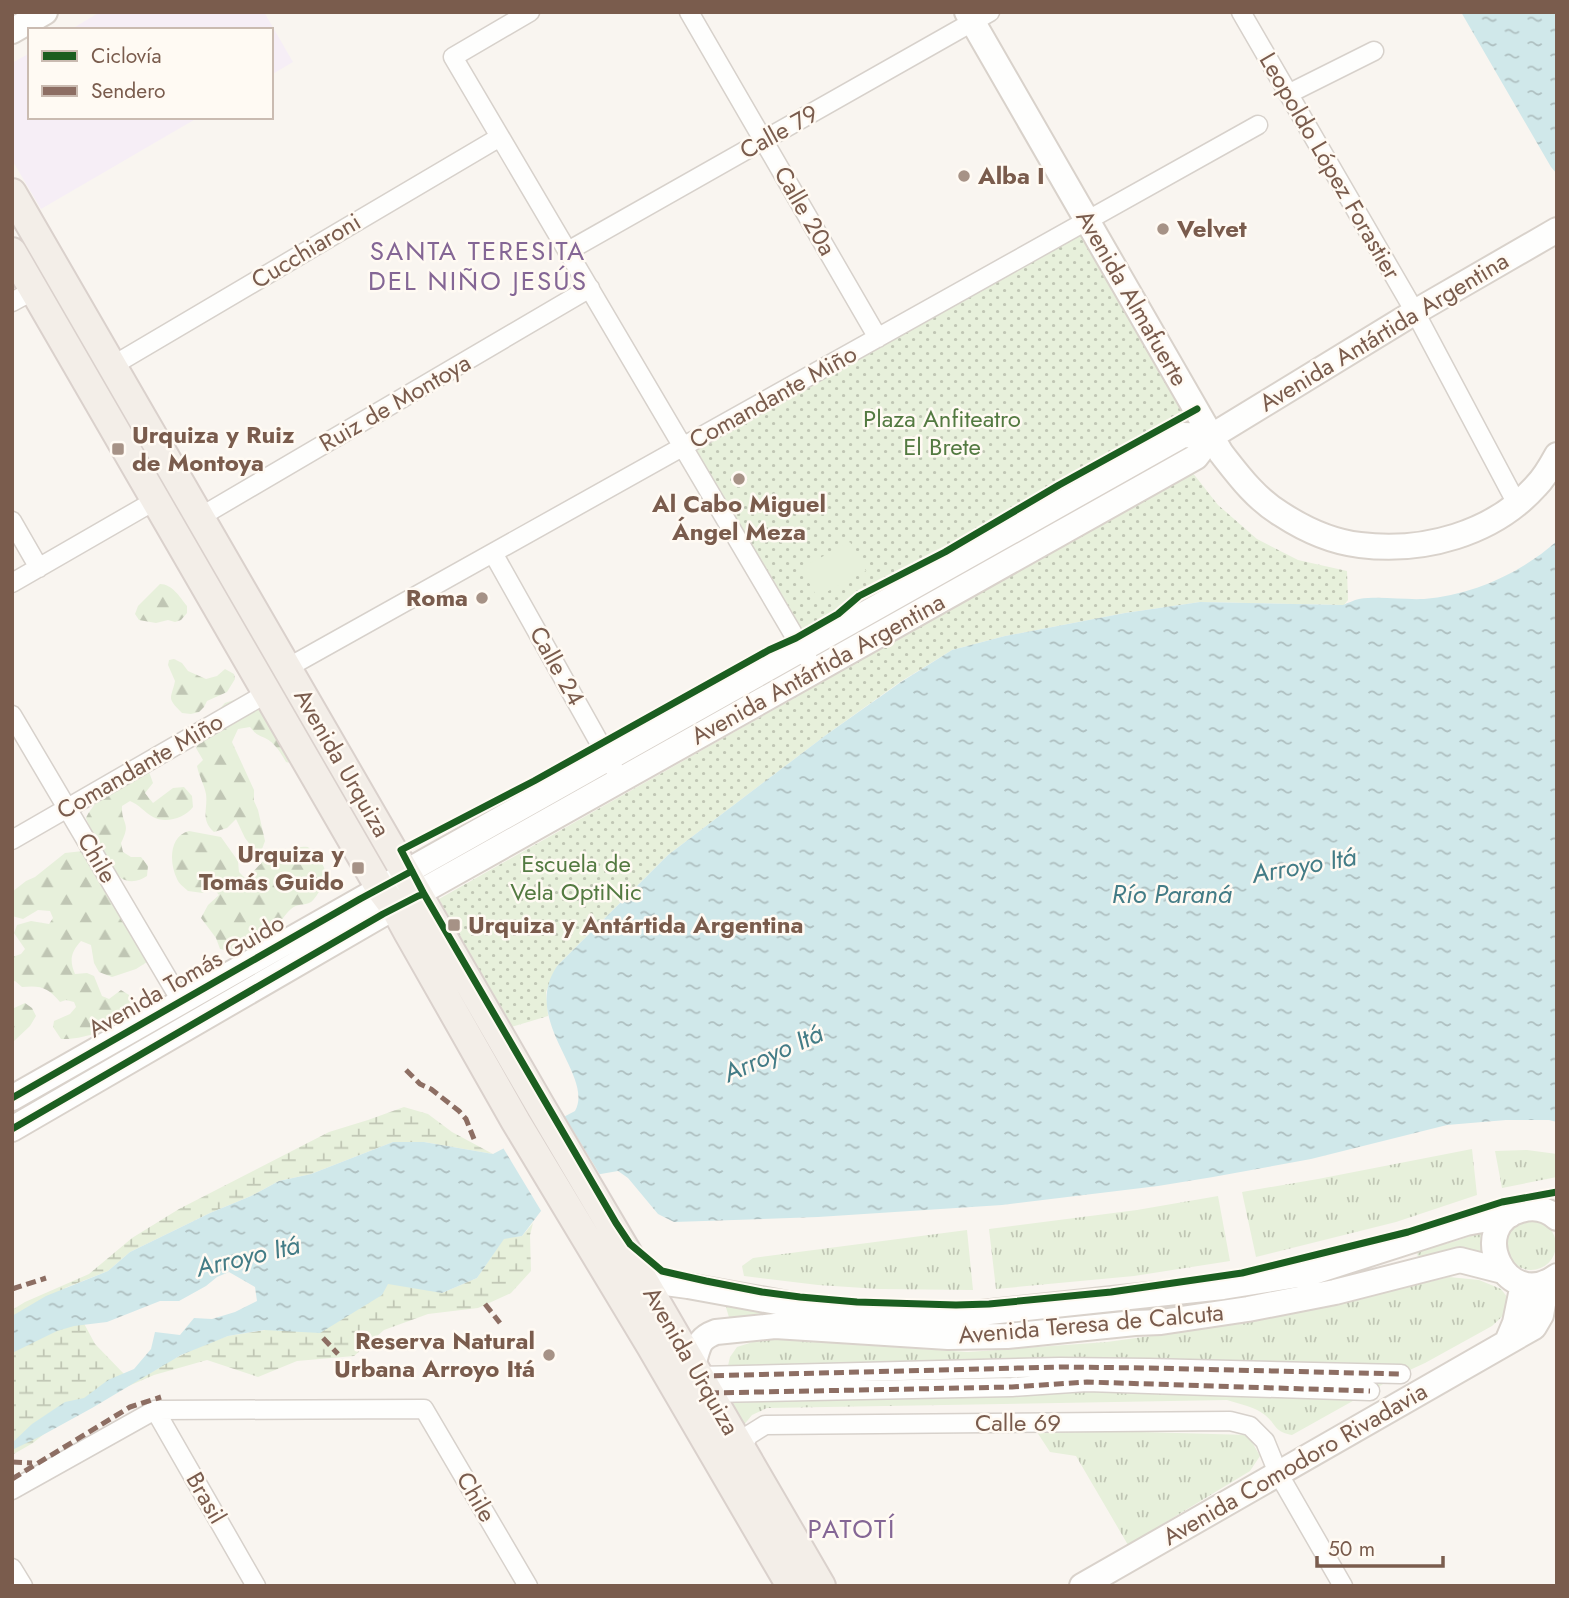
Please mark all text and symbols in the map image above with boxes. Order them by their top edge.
legend [28,28,273,119]
text: Ciclovía [91,41,162,71]
street label: Leopoldo López Forastier [1251,46,1410,286]
text: Sendero [91,76,166,106]
street label: Calle 79 [733,96,824,167]
place label: Alba I [977,158,1045,193]
street label: Calle 20a [766,159,845,262]
marker: Alba I [956,168,972,184]
street label: Avenida Almafuerte [1068,203,1197,392]
street label: Cucchiaroni [244,204,367,297]
place label: Velvet [1176,211,1247,246]
marker: Velvet [1155,221,1171,237]
district label: SANTA TERESITA DEL NIÑO JESÚS [368,232,588,300]
street label: Avenida Antártida Argentina [1252,243,1515,420]
street label: Comandante Miño [683,336,863,457]
street label: Ruiz de Montoya [313,345,477,460]
park label: Plaza Anfiteatro El Brete [863,401,1021,464]
place label: Urquiza y Ruiz de Montoya [132,417,295,480]
marker: Urquiza y Ruiz de Montoya [110,441,126,457]
marker: Al Cabo Miguel Ángel Meza [731,471,747,487]
place label: Al Cabo Miguel Ángel Meza [651,486,826,549]
place label: Roma [406,580,468,615]
street label: Avenida Antártida Argentina [684,584,951,753]
marker: Roma [474,590,490,606]
street label: Calle 24 [521,620,594,712]
street label: Avenida Urquiza [286,682,399,844]
street label: Comandante Miño [50,704,229,827]
street label: Chile [69,826,126,890]
place label: Urquiza y Tomás Guido [199,836,344,899]
water label: Arroyo Itá [1248,837,1360,893]
park label: Escuela de Vela OptiNic [510,846,642,909]
marker: Urquiza y Tomás Guido [350,860,366,876]
water label: Río Paraná [1112,875,1233,913]
street label: Avenida Tomás Guido [81,905,291,1046]
place label: Urquiza y Antártida Argentina [468,907,803,942]
marker: Urquiza y Antártida Argentina [446,917,462,933]
water label: Arroyo Itá [716,1014,830,1092]
water label: Arroyo Itá [191,1225,304,1287]
street label: Avenida Urquiza [635,1280,748,1442]
street label: Avenida Teresa de Calcuta [957,1294,1225,1353]
place label: Reserva Natural Urbana Arroyo Itá [334,1323,535,1386]
marker: Reserva Natural Urbana Arroyo Itá [541,1347,557,1363]
street label: Avenida Comodoro Rivadavia [1156,1373,1433,1554]
street label: Calle 69 [975,1405,1061,1440]
street label: Brasil [178,1465,235,1530]
street label: Chile [448,1465,505,1529]
district label: PATOTÍ [808,1510,896,1548]
scale bar [1317,1524,1443,1568]
text: 50 m [1328,1534,1375,1564]

